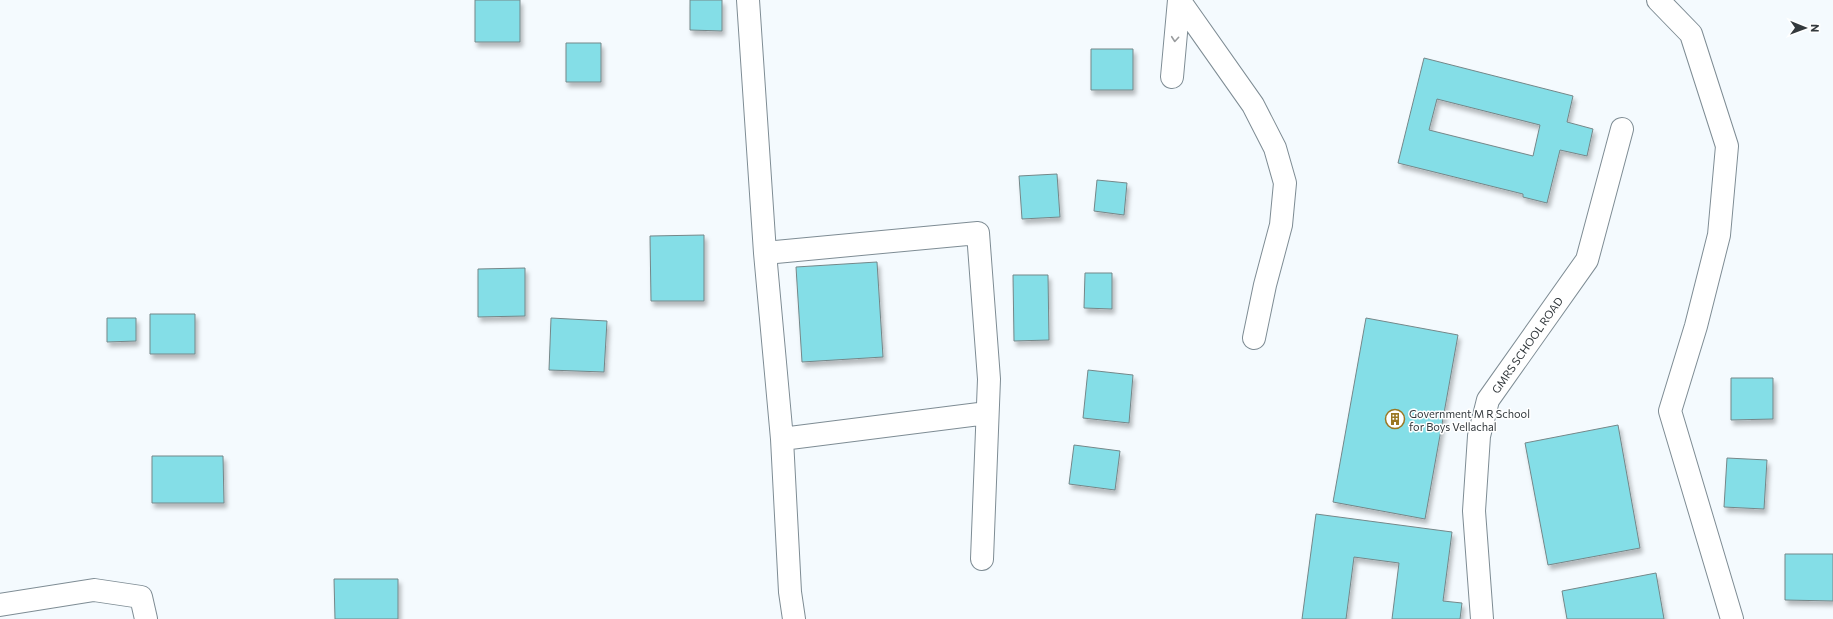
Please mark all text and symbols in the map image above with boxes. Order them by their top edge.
north arrow [1785,8,1825,48]
text: N [1809,24,1822,32]
one-way arrow [1171,36,1180,42]
street label: GMRS SCHOOL ROAD [1489,294,1565,396]
place label: Government M R School for Boys Vellachal [1409,407,1530,433]
building icon: Government M R School for Boys Vellachal [1384,408,1406,430]

